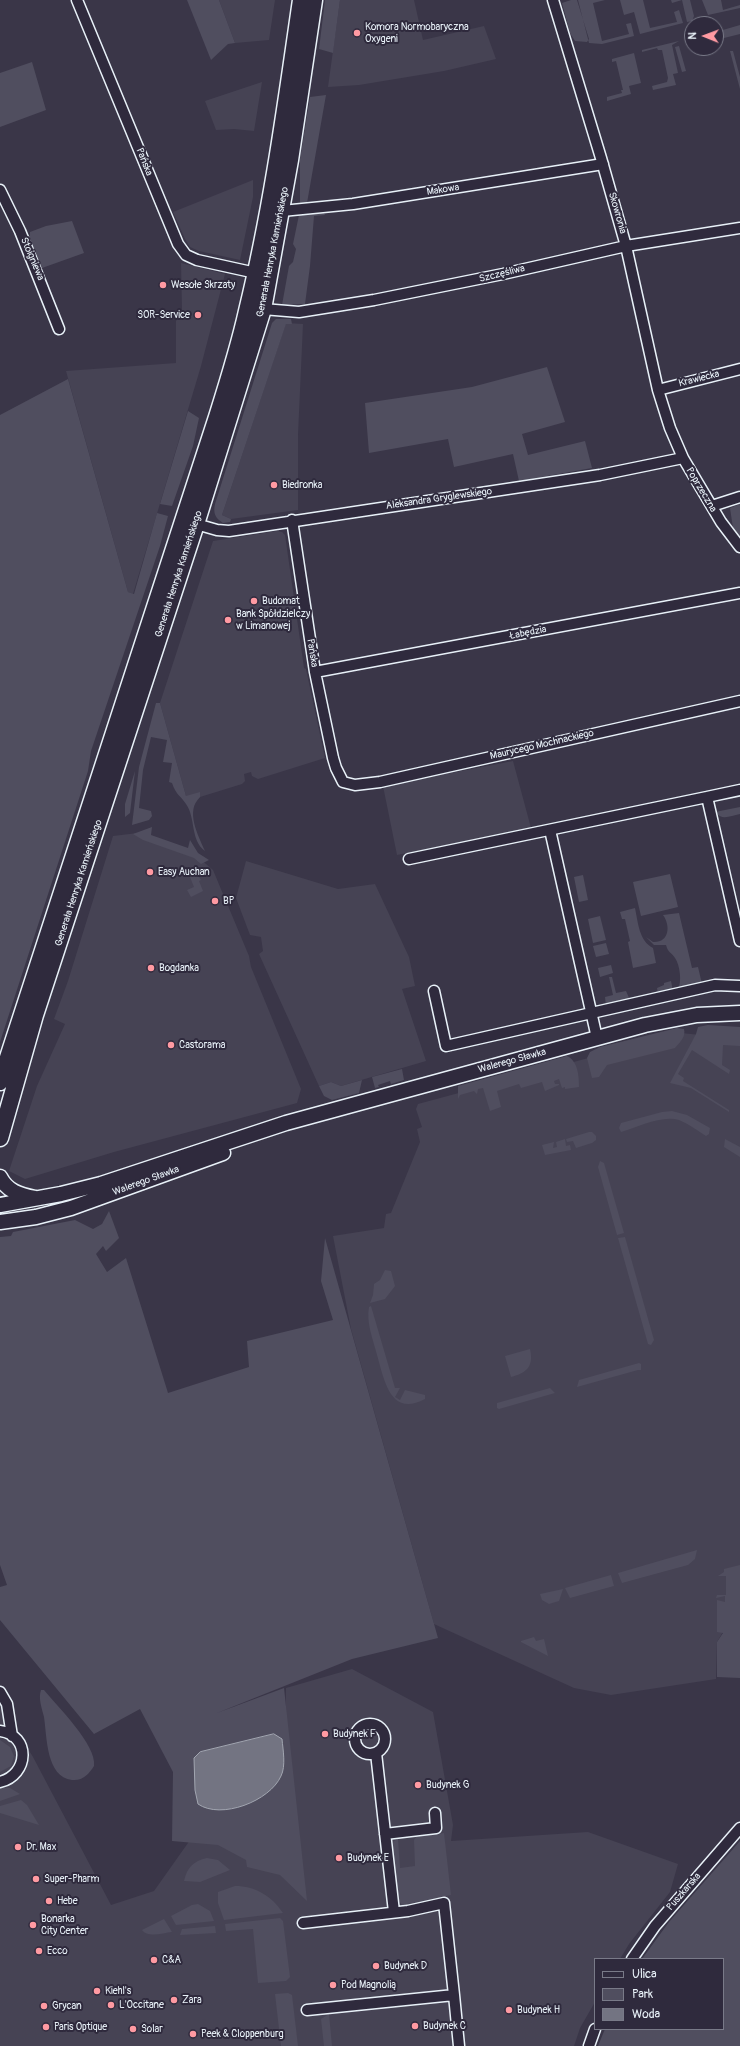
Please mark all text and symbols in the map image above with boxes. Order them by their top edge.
north arrow [684,16,724,56]
place label: Komora Normobaryczna Oxygeni [365,21,469,44]
marker: Komora Normobaryczna Oxygeni [352,28,362,38]
text: N [686,32,699,40]
street label: Pańska [133,146,155,178]
street label: Makowa [426,182,460,198]
street label: Generała Henryka Kamieńskiego [254,186,292,318]
street label: Skowronia [605,191,629,235]
street label: Stoigniewa [18,236,46,282]
street label: Szczęśliwa [478,263,526,285]
place label: Wesołe Skrzaty [171,279,235,291]
marker: Wesołe Skrzaty [158,280,168,290]
place label: SOR-Service [137,309,190,321]
marker: SOR-Service [193,310,203,320]
street label: Krawiecka [677,368,721,390]
street label: Poprzeczna [683,465,719,515]
place label: Biedronka [282,479,322,491]
marker: Biedronka [269,480,279,490]
street label: Aleksandra Gryglewskiego [385,486,493,512]
street label: Generała Henryka Kamieńskiego [153,509,205,639]
place label: Budomat [262,595,300,607]
marker: Budomat [249,596,259,606]
place label: Bank Spółdzielczy w Limanowej [236,608,310,632]
marker: Bank Spółdzielczy w Limanowej [223,615,233,625]
street label: Łabędzia [509,624,547,642]
street label: Pańska [304,638,320,668]
street label: Maurycego Mochnackiego [489,727,595,763]
street label: Generała Henryka Kamieńskiego [53,818,105,948]
place label: Easy Auchan [158,866,210,878]
marker: Easy Auchan [145,867,155,877]
place label: BP [223,895,234,907]
marker: BP [210,896,220,906]
place label: Bogdanka [159,962,199,974]
marker: Bogdanka [146,963,156,973]
place label: Castorama [179,1039,225,1051]
marker: Castorama [166,1040,176,1050]
street label: Walerego Sławka [477,1046,547,1076]
street label: Walerego Sławka [111,1163,181,1199]
place label: Budynek F [333,1728,376,1740]
marker: Budynek F [320,1729,330,1739]
place label: Budynek G [426,1779,469,1791]
marker: Budynek G [413,1780,423,1790]
place label: Dr. Max [26,1841,56,1853]
marker: Dr. Max [13,1842,23,1852]
place label: Budynek E [347,1852,389,1864]
marker: Budynek E [334,1853,344,1863]
street label: Puszkarska [664,1871,704,1913]
place label: Super-Pharm [44,1873,99,1885]
marker: Super-Pharm [31,1874,41,1884]
place label: Hebe [57,1895,78,1907]
marker: Hebe [44,1896,54,1906]
place label: Bonarka City Center [41,1913,88,1936]
marker: Bonarka City Center [28,1920,38,1930]
place label: Ecco [47,1945,68,1957]
marker: Ecco [34,1946,44,1956]
place label: C&A [162,1954,181,1966]
marker: C&A [149,1955,159,1965]
legend [594,1958,724,2030]
place label: Budynek D [384,1960,427,1972]
marker: Budynek D [371,1961,381,1971]
text: Ulica [632,1967,657,1982]
place label: Pod Magnolią [341,1979,396,1991]
marker: Pod Magnolią [328,1980,338,1990]
place label: Kiehl's [105,1985,131,1997]
marker: Kiehl's [92,1986,102,1996]
text: Park [632,1987,653,2002]
place label: Zara [182,1994,202,2006]
marker: Zara [169,1995,179,2005]
place label: L'Occitane [119,1999,164,2011]
place label: Grycan [52,2000,82,2012]
marker: L'Occitane [106,2000,116,2010]
marker: Grycan [39,2001,49,2011]
place label: Budynek H [517,2004,560,2016]
marker: Budynek H [504,2005,514,2015]
text: Woda [632,2007,660,2022]
place label: Budynek C [423,2020,466,2032]
place label: Paris Optique [54,2021,107,2033]
marker: Budynek C [410,2021,420,2031]
marker: Paris Optique [41,2022,51,2032]
place label: Solar [141,2023,163,2035]
marker: Solar [128,2024,138,2034]
place label: Peek & Cloppenburg [201,2028,284,2040]
marker: Peek & Cloppenburg [188,2029,198,2039]

